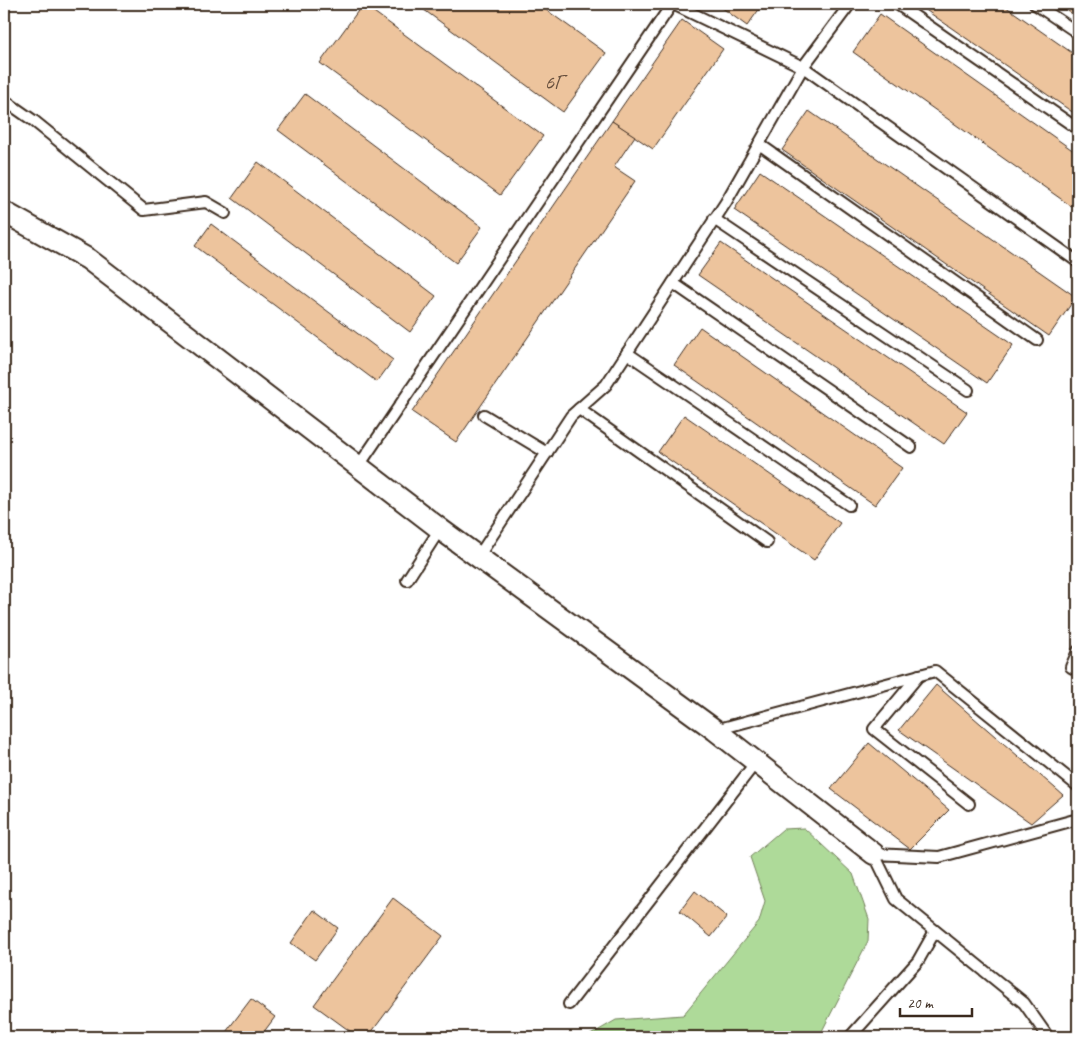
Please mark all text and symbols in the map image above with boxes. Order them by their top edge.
house number: 6Г [544,69,568,95]
scale bar [900,986,972,1018]
text: 20 m [907,994,934,1013]

